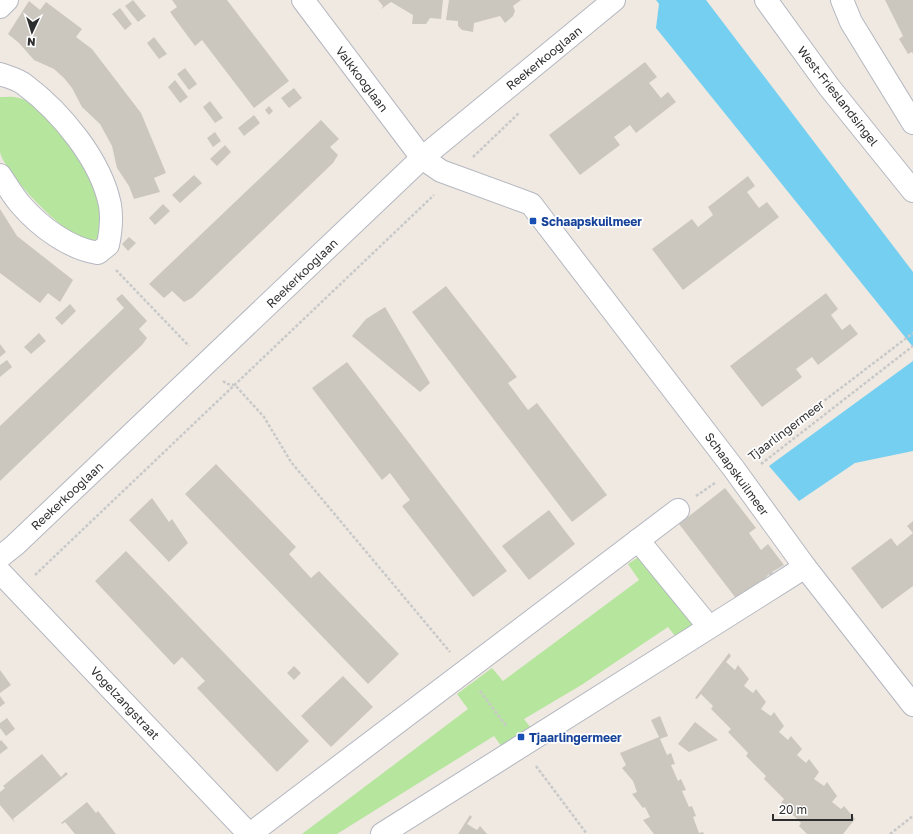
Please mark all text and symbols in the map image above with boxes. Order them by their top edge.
north arrow [12,12,52,52]
street label: Reekerkooglaan [503,23,585,93]
text: N [27,36,36,49]
street label: Valkkooglaan [333,43,391,115]
street label: West-Frieslandsingel [794,43,882,149]
place label: Schaapskuilmeer [541,214,642,229]
marker: Schaapskuilmeer [528,216,538,226]
street label: Reekerkooglaan [263,235,341,311]
street label: Tjaarlingermeer [745,396,827,464]
street label: Schaapskuilmeer [702,429,772,519]
street label: Reekerkooglaan [28,459,106,533]
street label: Vogelzangstraat [87,663,163,743]
place label: Tjaarlingermeer [529,730,622,745]
marker: Tjaarlingermeer [516,732,526,742]
scale bar [773,796,852,822]
text: 20 m [779,802,807,817]

